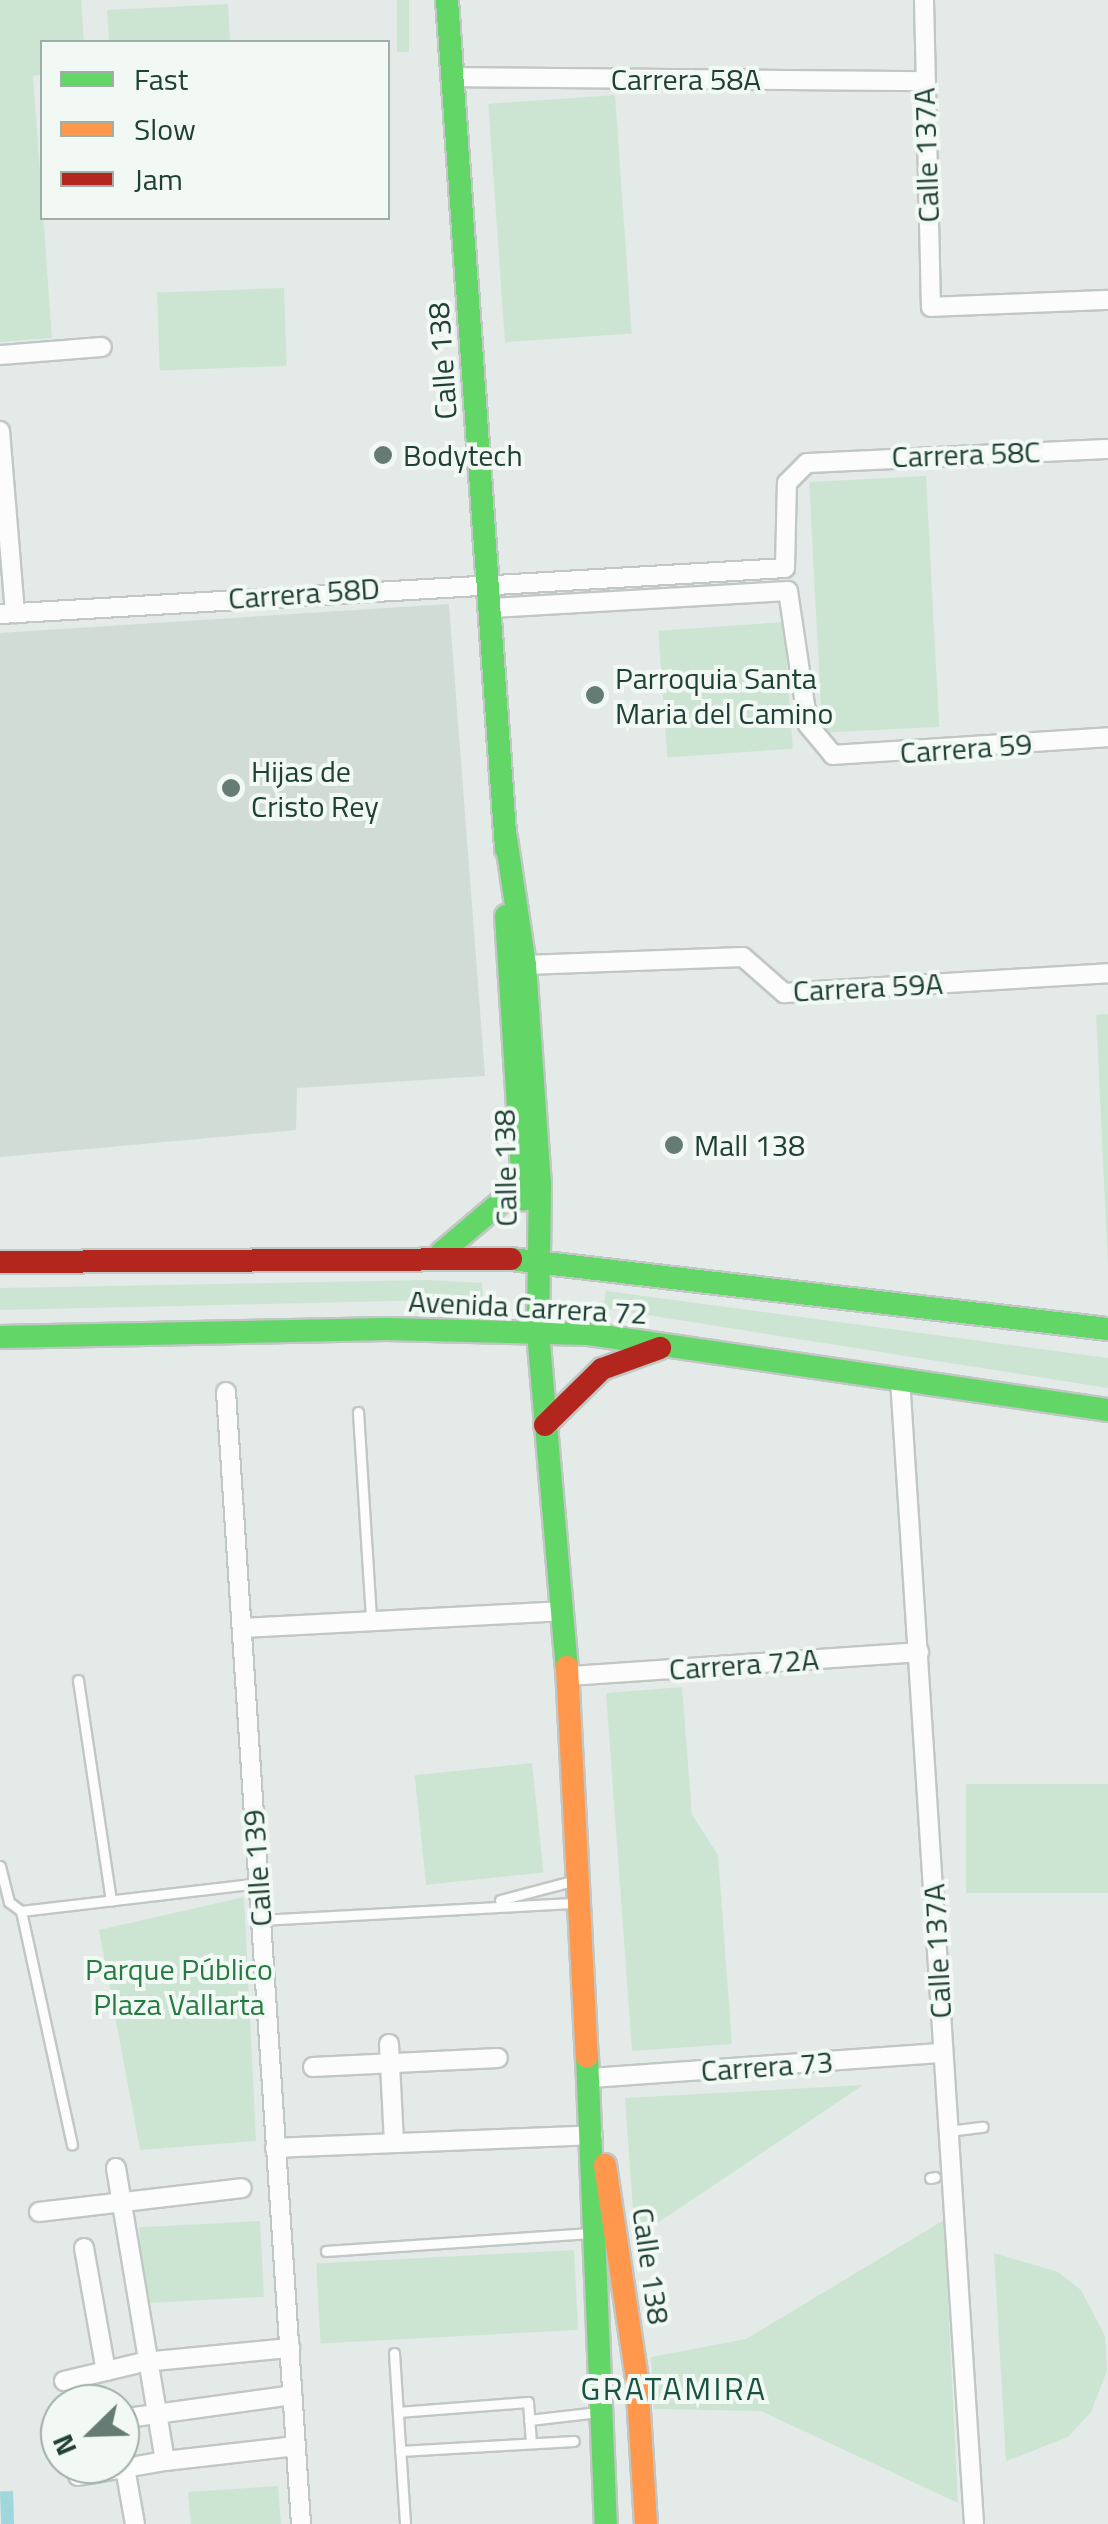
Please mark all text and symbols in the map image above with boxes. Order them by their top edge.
legend [40,40,390,220]
text: Fast [134,56,188,102]
street label: Carrera 58A [611,61,761,97]
street label: Calle 137A [906,87,946,223]
text: Slow [134,106,196,152]
text: Jam [134,156,183,202]
street label: Calle 138 [420,301,464,421]
street label: Carrera 58C [891,433,1041,475]
place label: Bodytech [403,437,523,473]
marker: Bodytech [372,444,394,466]
street label: Carrera 58D [227,570,381,616]
place label: Parroquia Santa Maria del Camino [615,660,833,730]
marker: Parroquia Santa Maria del Camino [584,684,606,706]
street label: Carrera 59 [899,725,1033,771]
place label: Hijas de Cristo Rey [251,753,379,824]
marker: Hijas de Cristo Rey [220,777,242,799]
street label: Carrera 59A [792,965,944,1009]
street label: Calle 138 [486,1109,524,1227]
place label: Mall 138 [694,1127,805,1163]
marker: Mall 138 [663,1134,685,1156]
street label: Avenida Carrera 72 [408,1283,648,1331]
street label: Carrera 72A [668,1641,820,1687]
street label: Calle 139 [235,1808,279,1928]
street label: Calle 137A [915,1883,959,2019]
park label: Parque Público Plaza Vallarta [85,1951,273,2022]
street label: Carrera 73 [700,2043,834,2089]
street label: Calle 138 [625,2205,677,2327]
district label: GRATAMIRA [581,2369,767,2407]
north arrow [40,2384,140,2484]
text: N [40,2428,87,2462]

